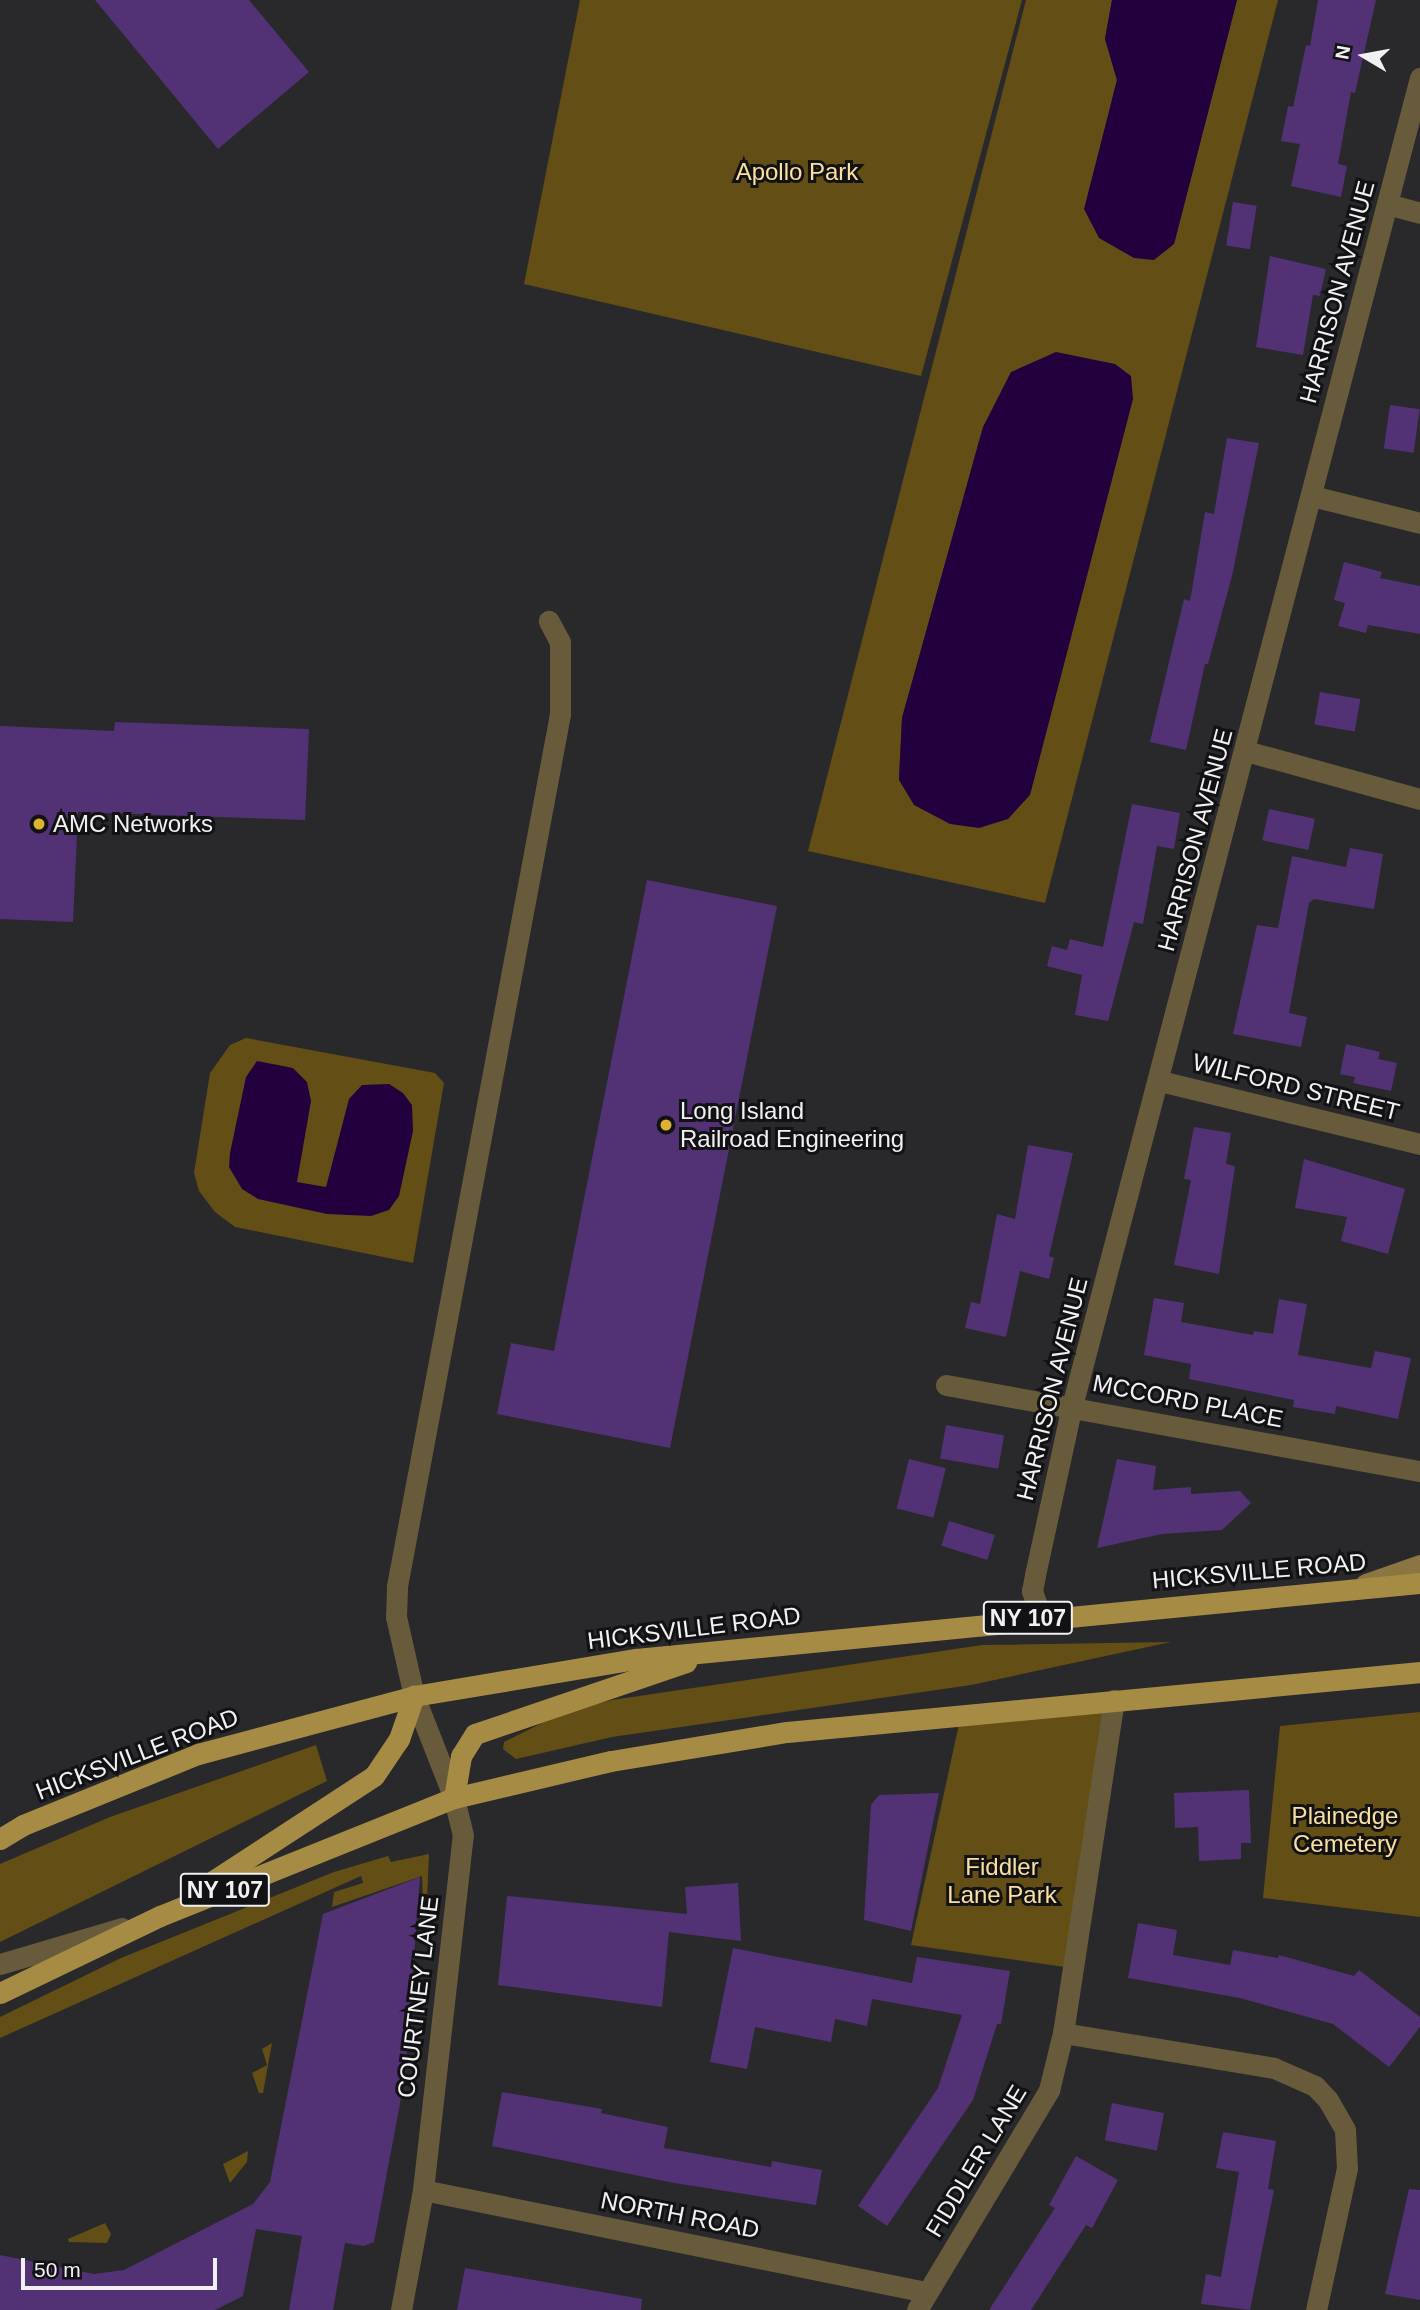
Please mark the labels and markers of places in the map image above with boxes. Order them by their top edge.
place label: AMC Networks [53,810,213,838]
marker: AMC Networks [31,816,47,832]
place label: Long Island Railroad Engineering [680,1097,904,1153]
marker: Long Island Railroad Engineering [658,1117,674,1133]

